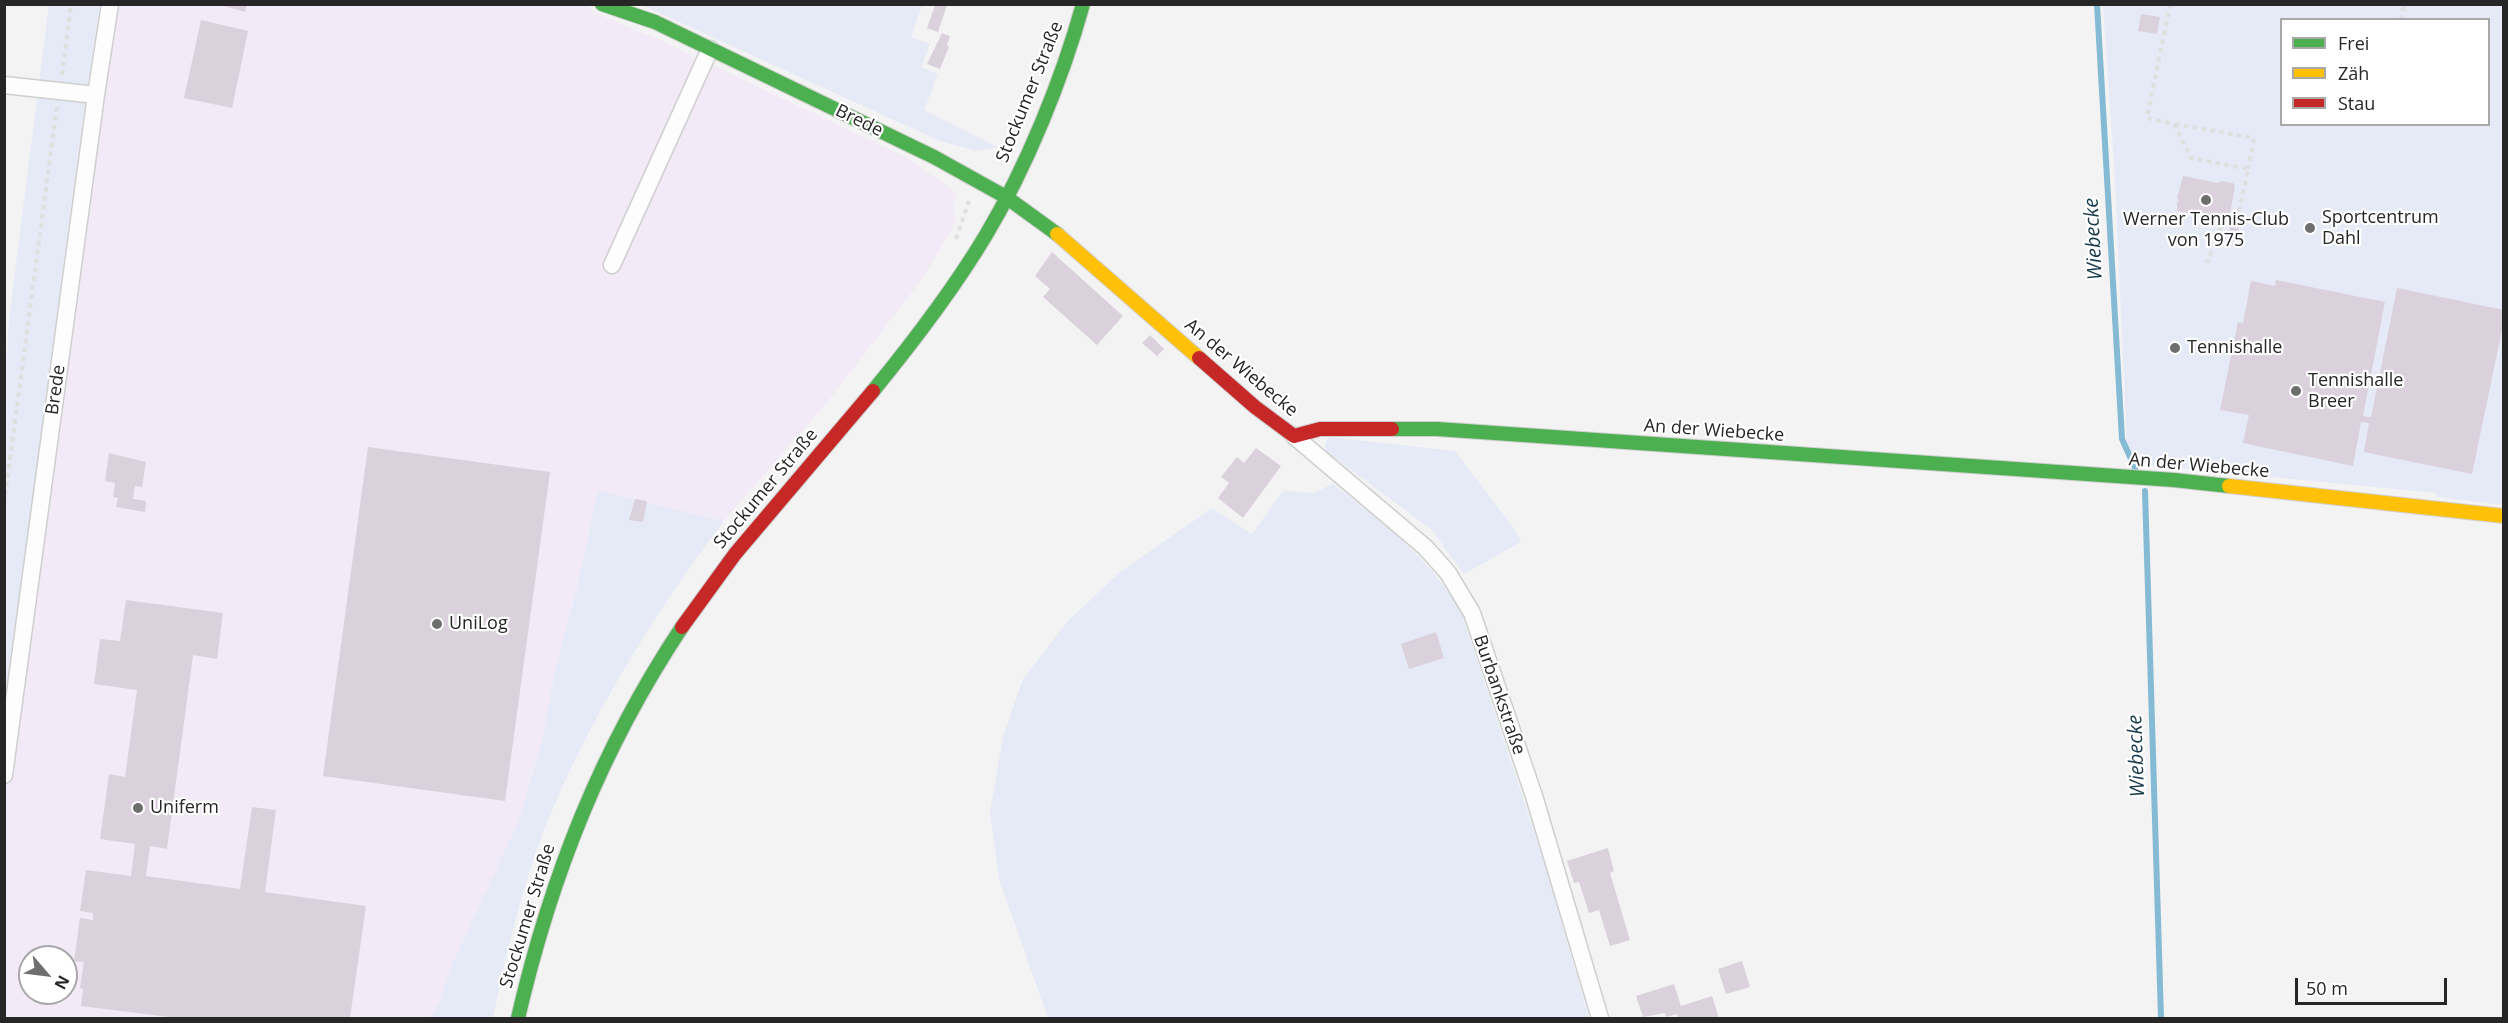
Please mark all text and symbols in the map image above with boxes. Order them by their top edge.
street label: Stockumer Straße [992,18,1068,166]
legend [2280,18,2490,126]
text: Frei [2338,31,2369,55]
text: Zäh [2338,61,2369,85]
text: Stau [2338,91,2375,115]
street label: Brede [832,100,886,142]
marker: Werner Tennis-Club von 1975 [2199,193,2213,207]
water label: Wiebecke [2080,197,2108,281]
place label: Sportcentrum Dahl [2322,207,2439,250]
place label: Werner Tennis-Club von 1975 [2123,209,2289,252]
marker: Sportcentrum Dahl [2303,221,2317,235]
street label: An der Wiebecke [1180,314,1302,422]
place label: Tennishalle [2187,337,2282,359]
marker: Tennishalle [2168,341,2182,355]
street label: Brede [42,364,70,416]
place label: Tennishalle Breer [2308,370,2403,412]
marker: Tennishalle Breer [2289,384,2303,398]
street label: An der Wiebecke [1643,415,1785,447]
street label: Stockumer Straße [710,425,822,553]
street label: An der Wiebecke [2128,449,2270,483]
place label: UniLog [449,613,508,635]
marker: UniLog [430,617,444,631]
street label: Burbankstraße [1468,632,1530,758]
water label: Wiebecke [2124,714,2150,798]
place label: Uniferm [150,797,219,819]
marker: Uniferm [131,801,145,815]
street label: Stockumer Straße [496,841,560,991]
north arrow [18,945,78,1005]
scale bar [2298,966,2450,1004]
text: N [49,972,75,993]
text: 50 m [2306,976,2348,1000]

